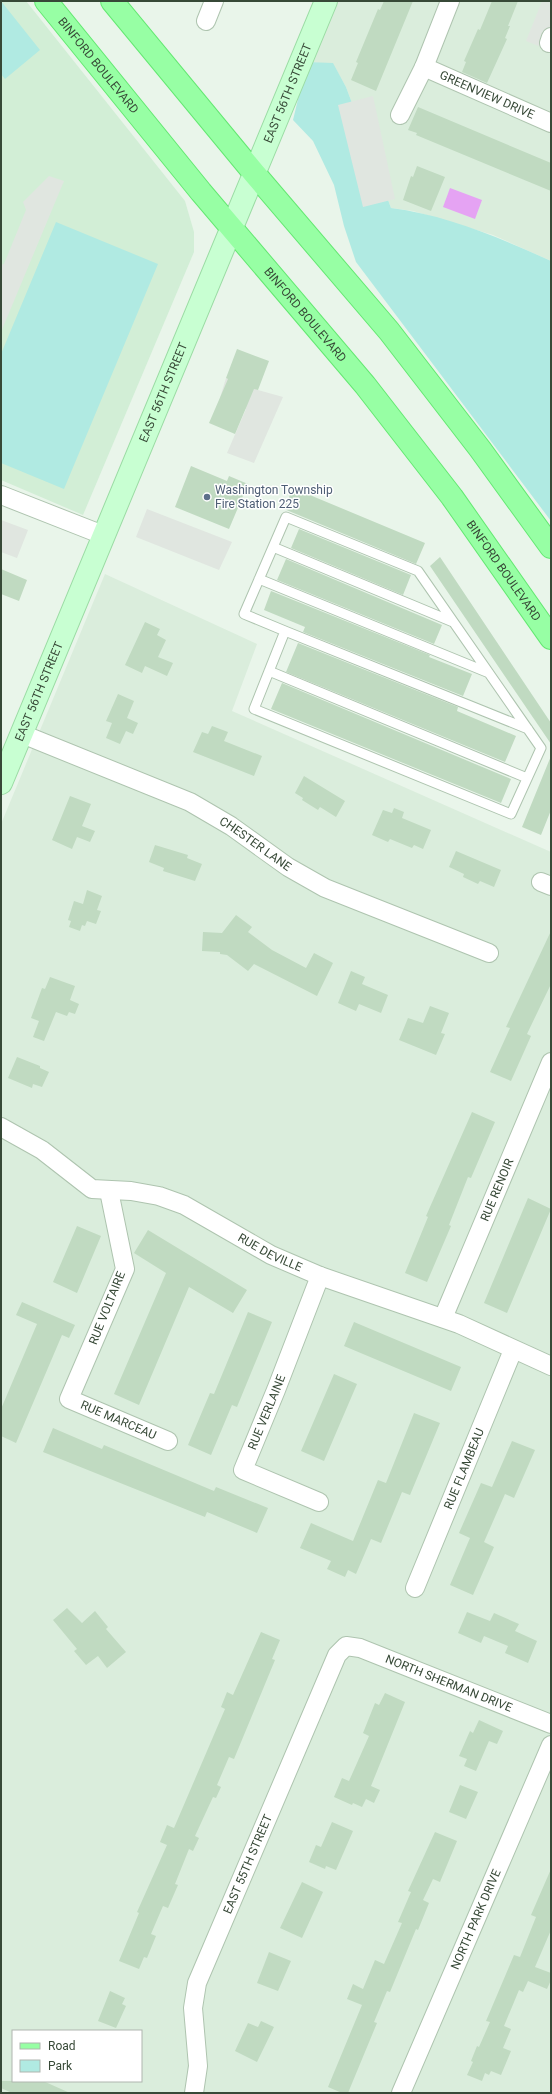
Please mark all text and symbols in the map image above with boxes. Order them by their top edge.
street label: BINFORD BOULEVARD [55,15,142,116]
street label: EAST 56TH STREET [261,41,315,145]
street label: GREENVIEW DRIVE [438,68,537,122]
street label: BINFORD BOULEVARD [261,265,349,365]
street label: EAST 56TH STREET [136,341,190,444]
place label: Washington Township Fire Station 225 [215,483,333,511]
marker: Washington Township Fire Station 225 [202,492,212,502]
street label: BINFORD BOULEVARD [464,518,544,624]
street label: EAST 56TH STREET [12,640,66,743]
street label: CHESTER LANE [217,814,294,874]
street label: RUE RENOIR [478,1156,517,1223]
street label: RUE DEVILLE [235,1230,305,1275]
street label: RUE VOLTAIRE [86,1269,128,1347]
street label: RUE VERLAINE [245,1372,288,1452]
street label: RUE MARCEAU [79,1398,159,1442]
street label: RUE FLAMBEAU [441,1426,487,1511]
street label: NORTH SHERMAN DRIVE [383,1652,515,1715]
street label: EAST 55TH STREET [220,1812,275,1916]
street label: NORTH PARK DRIVE [448,1867,504,1972]
legend [12,2030,142,2082]
text: Road [48,2039,76,2053]
text: Park [48,2059,73,2073]

